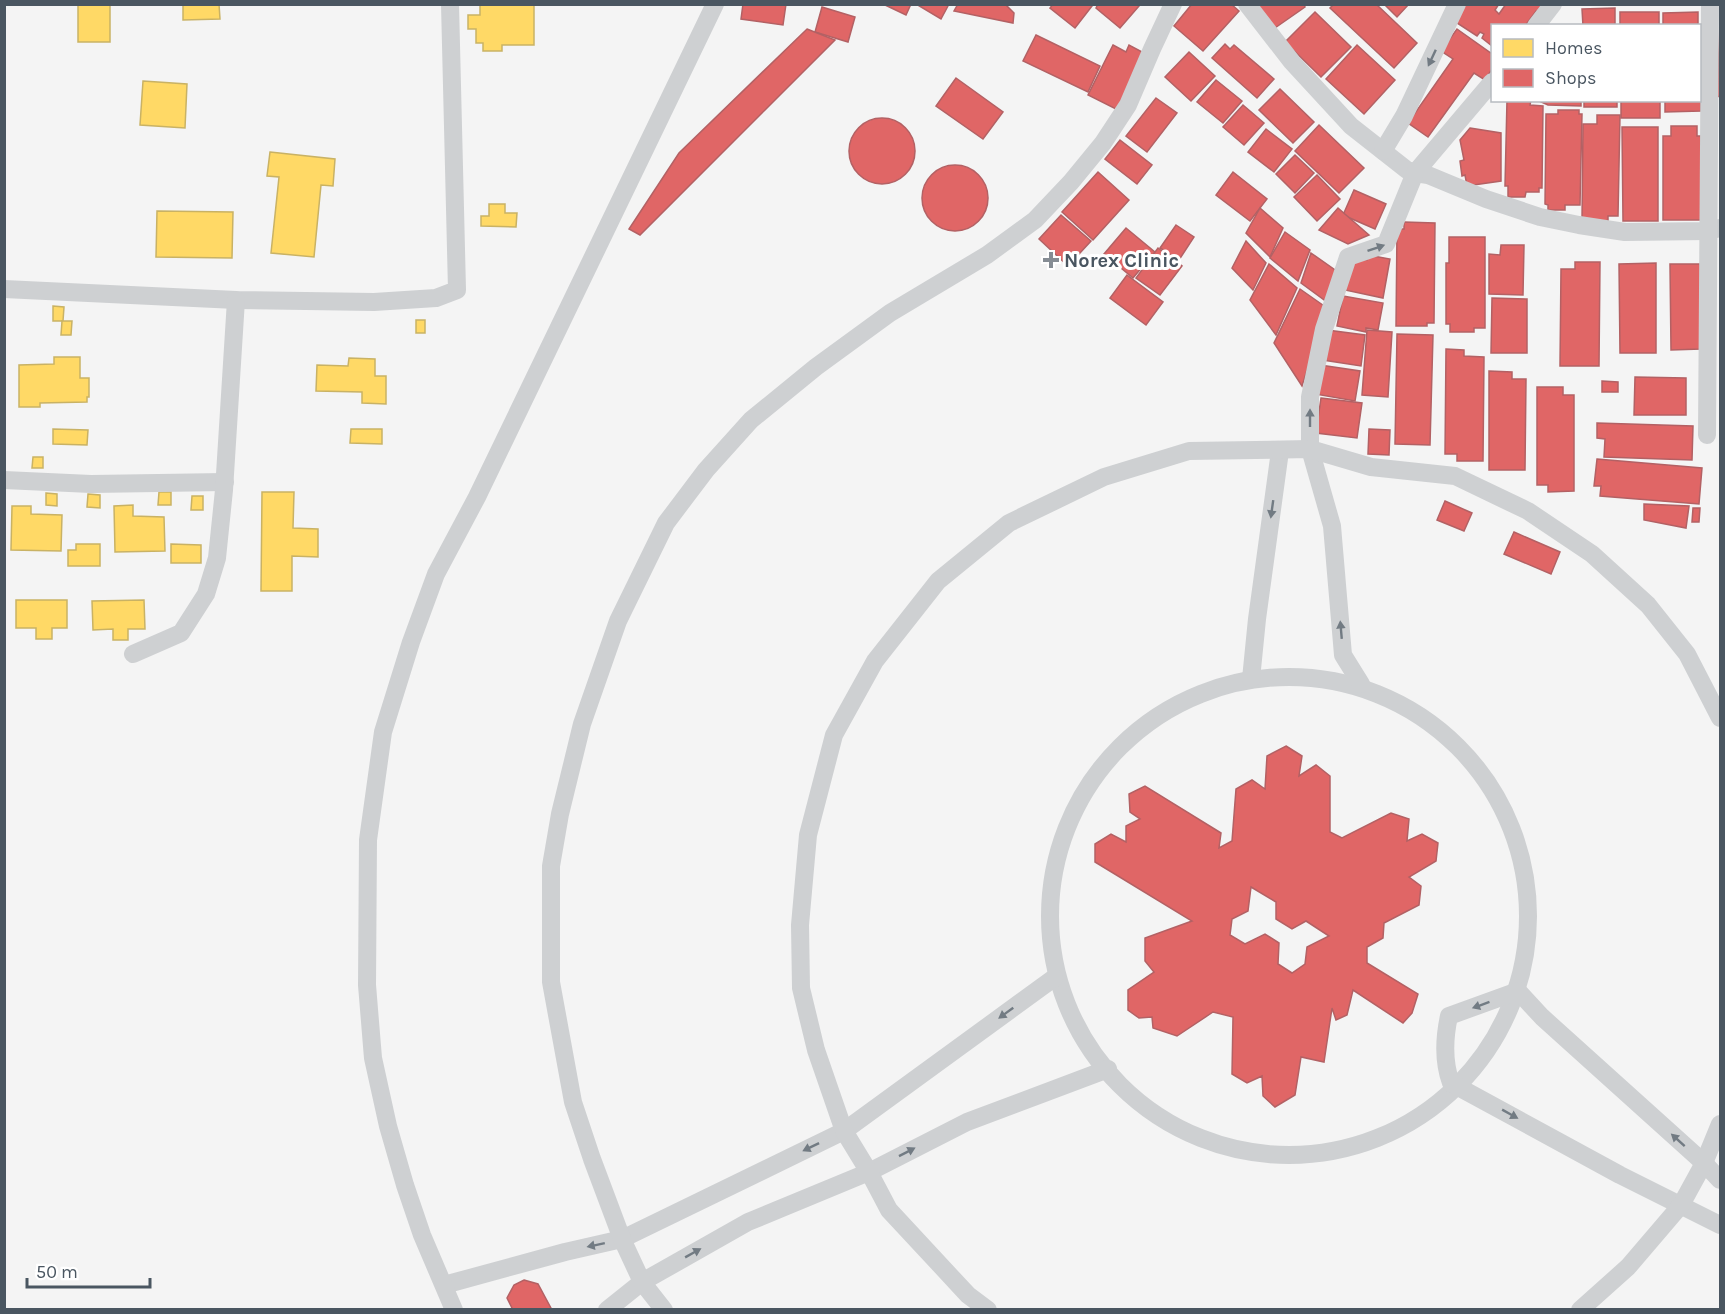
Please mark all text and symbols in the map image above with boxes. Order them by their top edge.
legend [1491,24,1701,102]
text: Homes [1545,37,1602,59]
one-way arrow [1428,49,1437,66]
text: Shops [1545,67,1597,89]
one-way arrow [1367,242,1385,252]
place label: Norex Clinic [1064,249,1179,272]
marker: Norex Clinic [1042,251,1060,269]
one-way arrow [1305,408,1315,427]
one-way arrow [1268,499,1277,518]
one-way arrow [1336,621,1346,640]
one-way arrow [1472,1001,1490,1011]
one-way arrow [999,1007,1015,1019]
one-way arrow [1501,1109,1518,1119]
one-way arrow [1671,1134,1686,1147]
one-way arrow [803,1142,820,1151]
one-way arrow [899,1147,916,1157]
one-way arrow [587,1241,606,1250]
one-way arrow [685,1248,702,1258]
scale bar [27,1251,150,1289]
text: 50 m [36,1261,78,1283]

